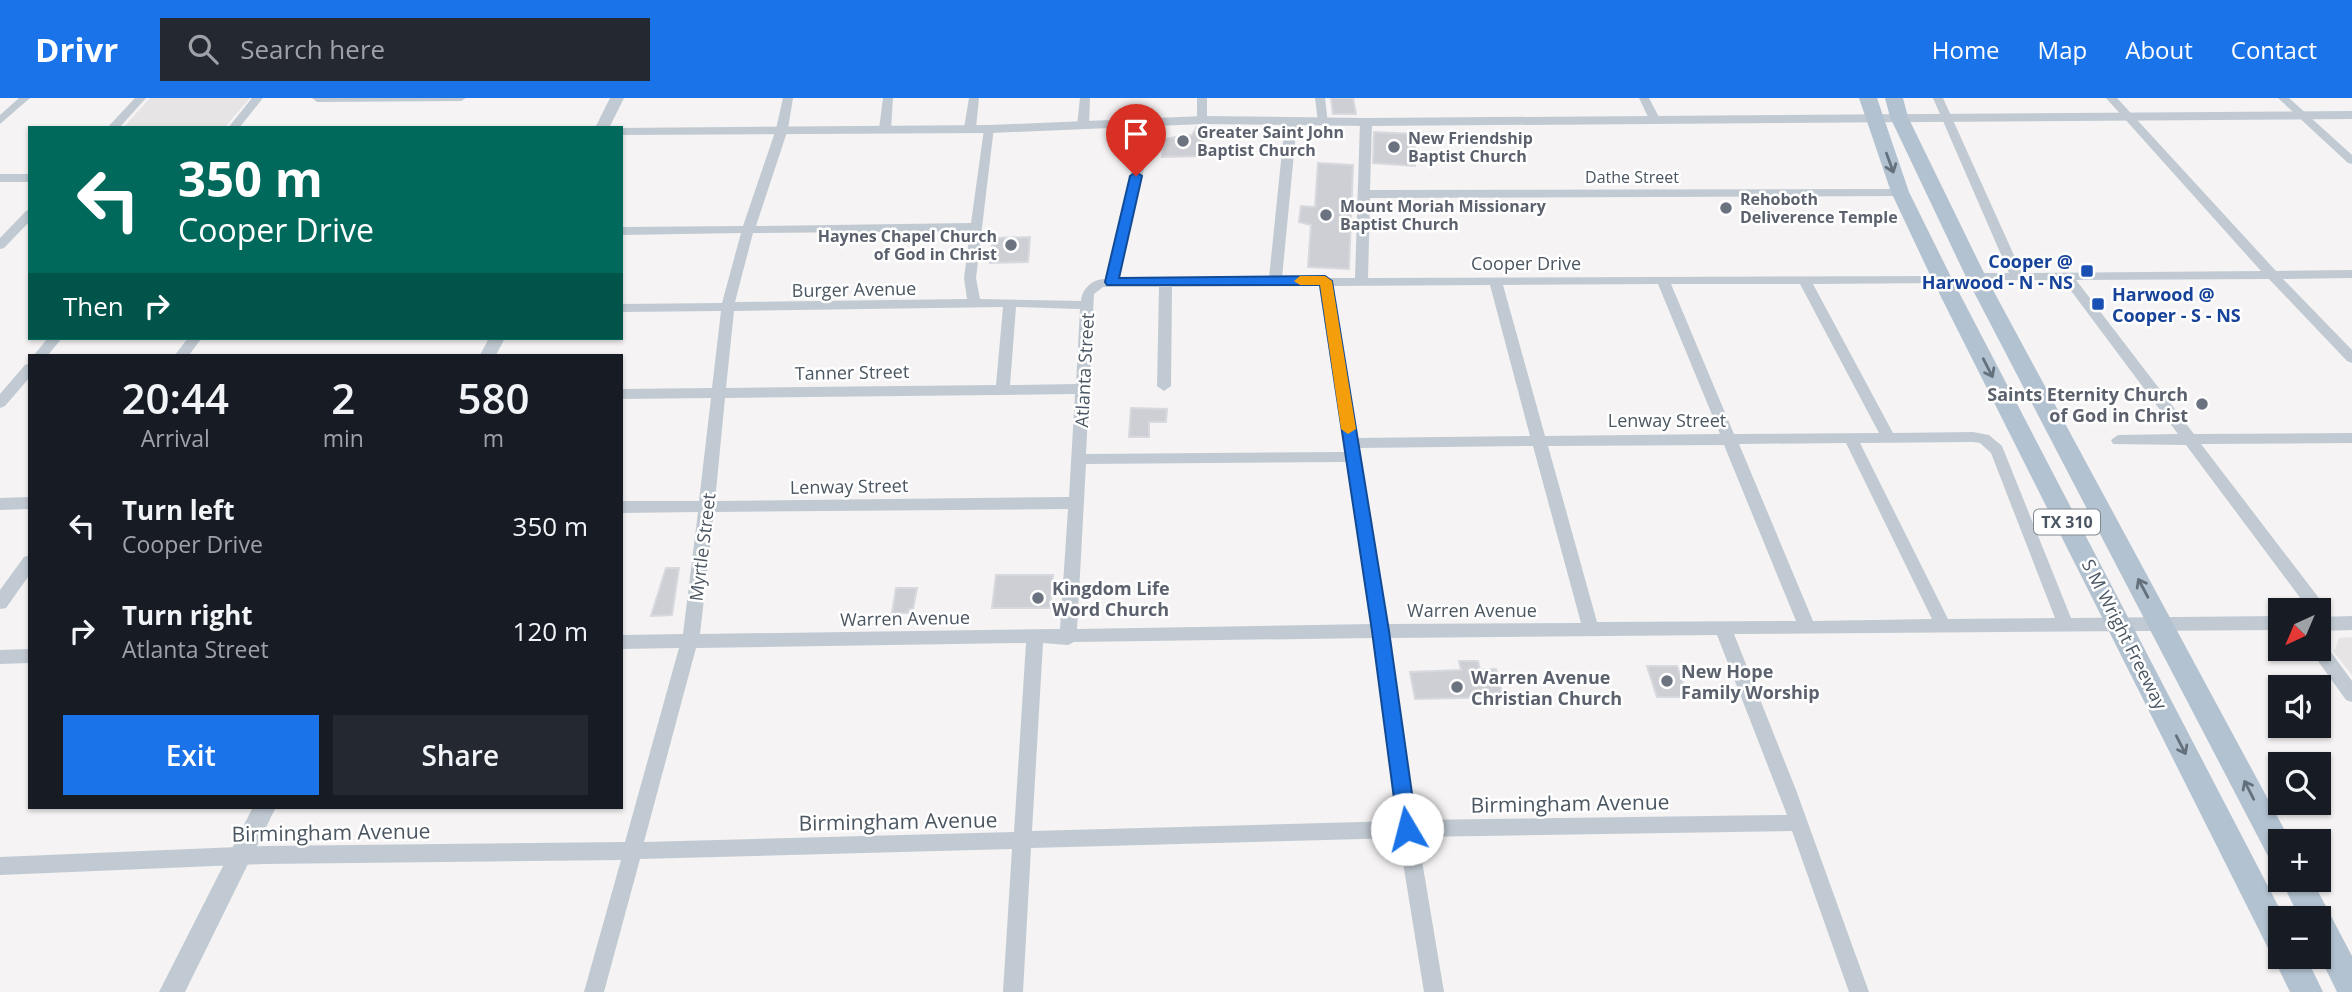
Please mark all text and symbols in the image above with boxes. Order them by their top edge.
search box [160,18,650,81]
text: Drivr [35,27,118,72]
icon: search [184,30,222,68]
text: Search here [240,31,385,67]
text: Home [1932,33,2000,66]
text: Map [2038,33,2087,66]
text: About [2125,33,2193,66]
text: Contact [2231,33,2317,66]
pin [1106,104,1166,176]
icon: arrive [1117,115,1155,153]
place label: Greater Saint John Baptist Church [1197,121,1344,161]
place label: New Friendship Baptist Church [1408,127,1533,167]
marker: Greater Saint John Baptist Church [1175,133,1191,149]
marker: New Friendship Baptist Church [1386,139,1402,155]
text: 350 m [178,145,323,211]
one-way arrow [1884,151,1897,173]
icon: left [63,154,154,245]
street label: Dathe Street [1585,166,1679,188]
place label: Rehoboth Deliverence Temple [1740,188,1898,228]
place label: Mount Moriah Missionary Baptist Church [1340,195,1547,235]
marker: Rehoboth Deliverence Temple [1718,200,1734,216]
marker: Mount Moriah Missionary Baptist Church [1318,207,1334,223]
text: Cooper Drive [178,208,374,251]
place label: Haynes Chapel Church of God in Christ [818,225,997,265]
marker: Haynes Chapel Church of God in Christ [1003,237,1019,253]
place label: Cooper @ Harwood - N - NS [1922,249,2073,294]
street label: Cooper Drive [1471,251,1581,275]
marker: Cooper @ Harwood - N - NS [2079,263,2095,279]
street label: Burger Avenue [791,276,917,302]
place label: Harwood @ Cooper - S - NS [2112,282,2241,327]
icon: right [138,287,176,325]
text: Then [63,288,124,324]
marker: Harwood @ Cooper - S - NS [2090,296,2106,312]
street label: Atlanta Street [1069,312,1099,428]
one-way arrow [1981,357,1995,378]
street label: Tanner Street [795,359,909,385]
text: 20:44 [122,369,229,426]
text: 2 [331,369,355,426]
text: 580 [457,369,529,426]
place label: Saints Eternity Church of God in Christ [1987,382,2188,427]
marker: Saints Eternity Church of God in Christ [2194,396,2210,412]
street label: Lenway Street [1608,408,1726,432]
text: Arrival [141,422,210,454]
text: min [323,422,364,454]
text: m [483,422,504,454]
street label: Lenway Street [790,473,908,499]
text: Turn left [122,492,234,528]
street label: Myrtle Street [683,492,721,602]
icon: left [63,507,101,545]
text: 350 m [513,508,588,544]
road number: TX 310 [2034,510,2100,534]
text: Cooper Drive [122,528,263,560]
street label: S M Wright Freeway [2077,555,2174,714]
place label: Kingdom Life Word Church [1052,576,1170,621]
one-way arrow [2136,579,2150,599]
marker: Kingdom Life Word Church [1030,590,1046,606]
text: Turn right [122,597,253,633]
street label: Warren Avenue [1407,598,1537,622]
north arrow [2268,598,2331,662]
map controls [2268,598,2331,969]
street label: Warren Avenue [840,605,970,631]
icon: right [63,612,101,650]
text: 120 m [513,613,588,649]
text: Atlanta Street [122,633,269,665]
place label: New Hope Family Worship [1681,659,1820,704]
place label: Warren Avenue Christian Church [1471,665,1622,710]
marker: New Hope Family Worship [1659,673,1675,689]
button: sound [2268,675,2331,738]
marker: Warren Avenue Christian Church [1449,679,1465,695]
button: Exit [63,715,319,795]
button: Share [333,715,588,795]
one-way arrow [2174,734,2188,754]
button: search [2268,752,2331,815]
one-way arrow [2241,780,2255,801]
street label: Birmingham Avenue [1470,787,1670,819]
position arrow [1370,792,1444,866]
street label: Birmingham Avenue [798,805,998,837]
street label: Birmingham Avenue [231,816,431,848]
button: + [2268,829,2331,892]
button: − [2268,906,2331,969]

